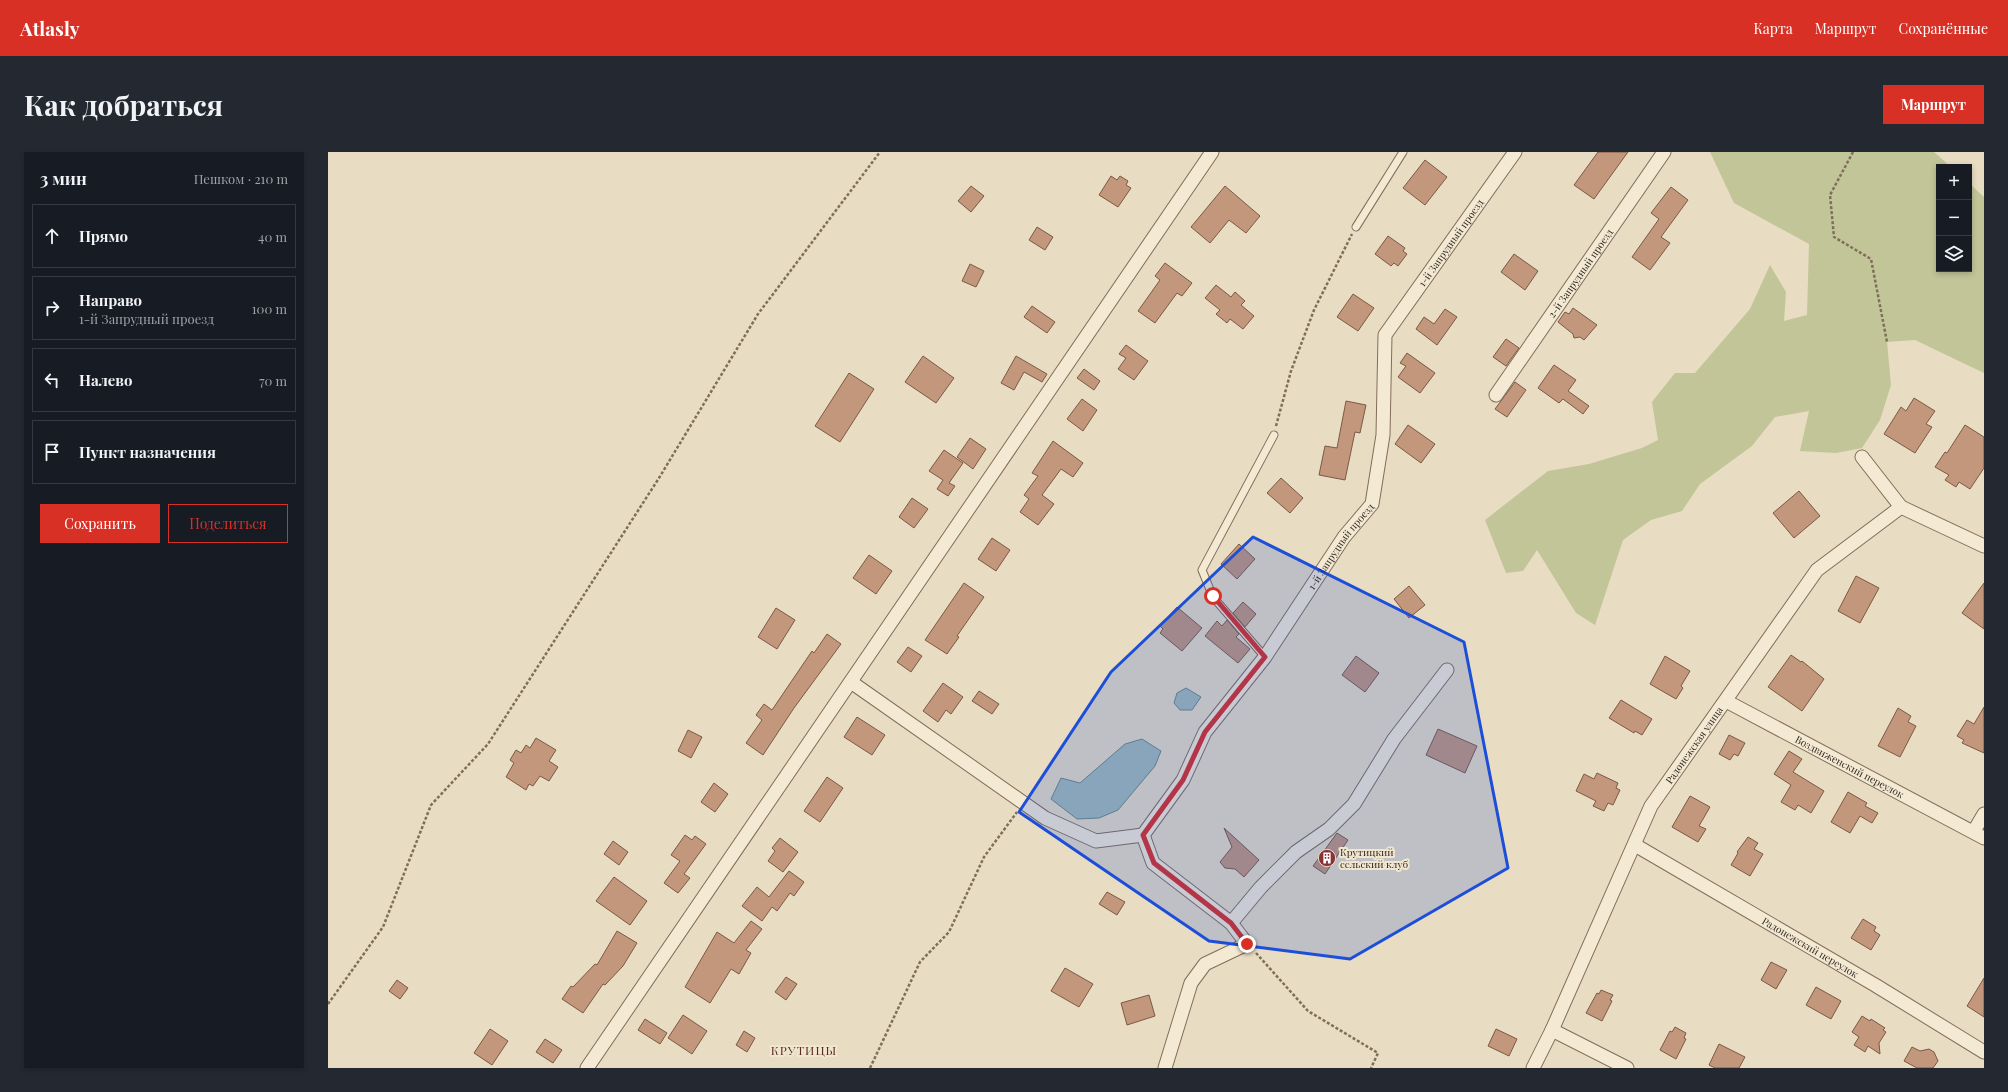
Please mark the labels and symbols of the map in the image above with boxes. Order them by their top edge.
street label: 1-й Запрудный проезд [1415,196,1487,289]
street label: 2-й Запрудный проезд [1544,225,1616,321]
street label: 1-й Запрудный проезд [1304,499,1377,592]
route start [1204,587,1222,605]
street label: Радонежская улица [1662,704,1726,786]
street label: Воздвиженский переулок [1793,732,1907,801]
place label: Крутицкий сельский клуб [1340,845,1408,871]
building icon: Крутицкий сельский клуб [1317,848,1337,868]
street label: Радонежский переулок [1760,914,1861,981]
route end [1238,935,1256,953]
district label: КРУТИЦЫ [771,1042,837,1058]

